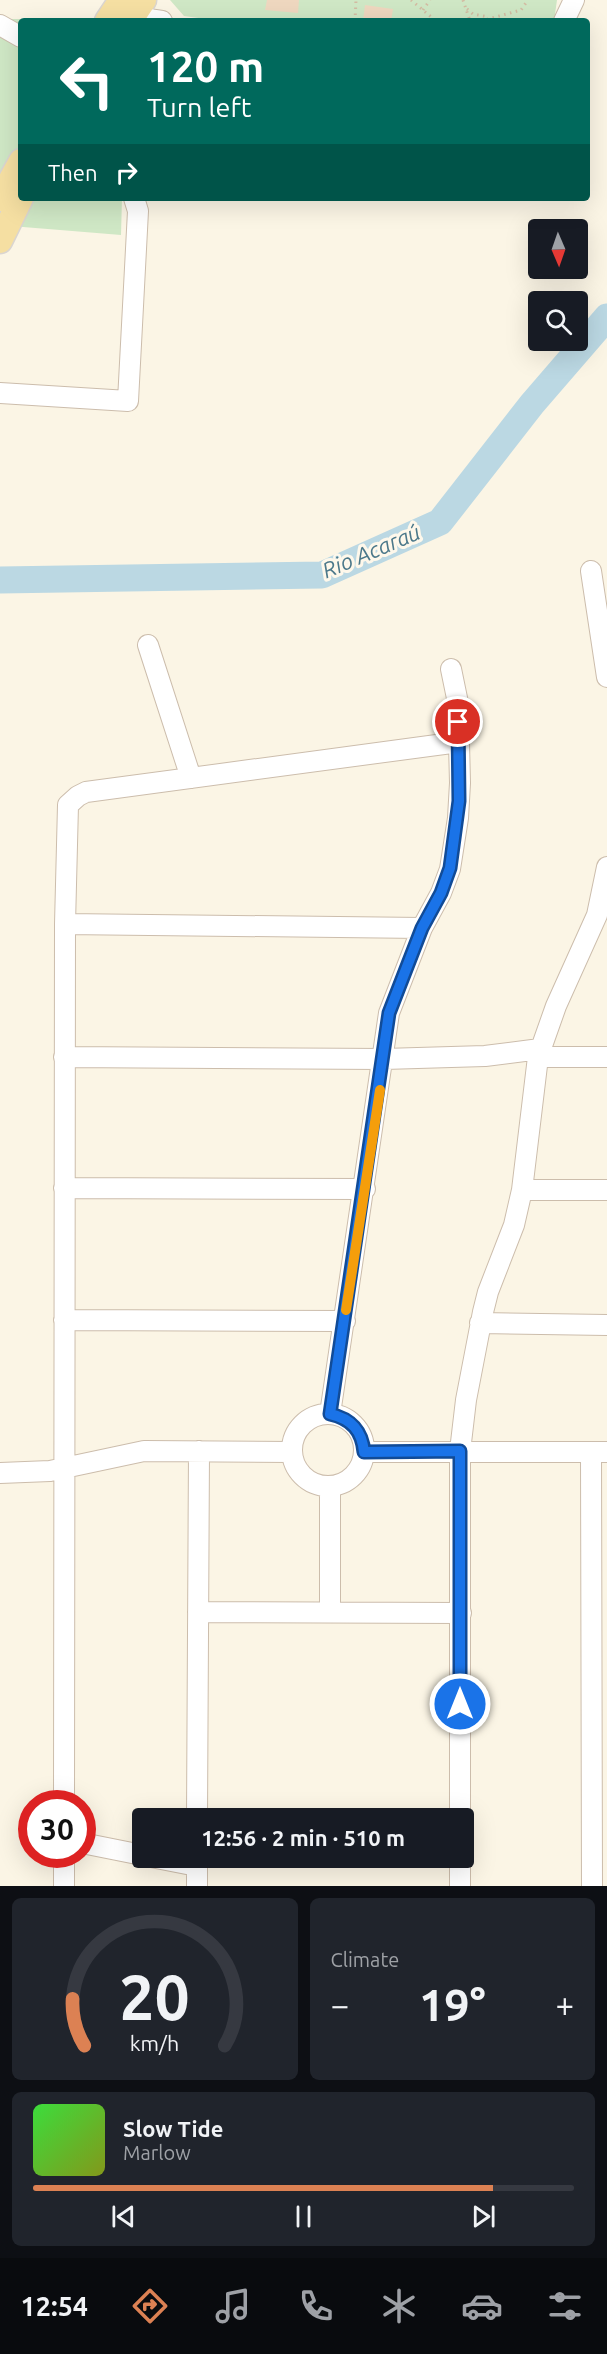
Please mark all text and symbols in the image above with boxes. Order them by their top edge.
icon: left [48,42,126,120]
text: 120 m [147,43,264,90]
text: Turn left [147,92,251,122]
icon: right [110,156,143,189]
text: Then [48,160,98,185]
north arrow [528,219,588,279]
map controls [528,219,588,351]
button: search [528,291,588,351]
water label: Rio Acaraú [318,519,424,582]
pin [432,696,483,747]
icon: arrive [441,705,474,738]
position arrow [428,1672,492,1736]
speed limit sign: 30 [18,1790,96,1868]
text: 12:56 · 2 min · 510 m [201,1825,405,1850]
text: Climate [331,1948,399,1971]
text: 20 [120,1962,190,2032]
text: 19° [419,1979,486,2030]
text: − [331,1986,349,2023]
text: + [555,1986,574,2023]
text: km/h [130,2031,179,2055]
text: Slow Tide [123,2116,223,2141]
text: Marlow [123,2141,191,2164]
icon: previous [107,2200,140,2233]
icon: pause [287,2200,320,2233]
icon: next [467,2200,500,2233]
icon: directions [129,2285,171,2327]
icon: music [212,2285,254,2327]
icon: phone [295,2285,337,2327]
icon: climate [378,2285,420,2327]
icon: car [461,2285,503,2327]
icon: filters [544,2285,586,2327]
text: 12:54 [21,2291,88,2321]

